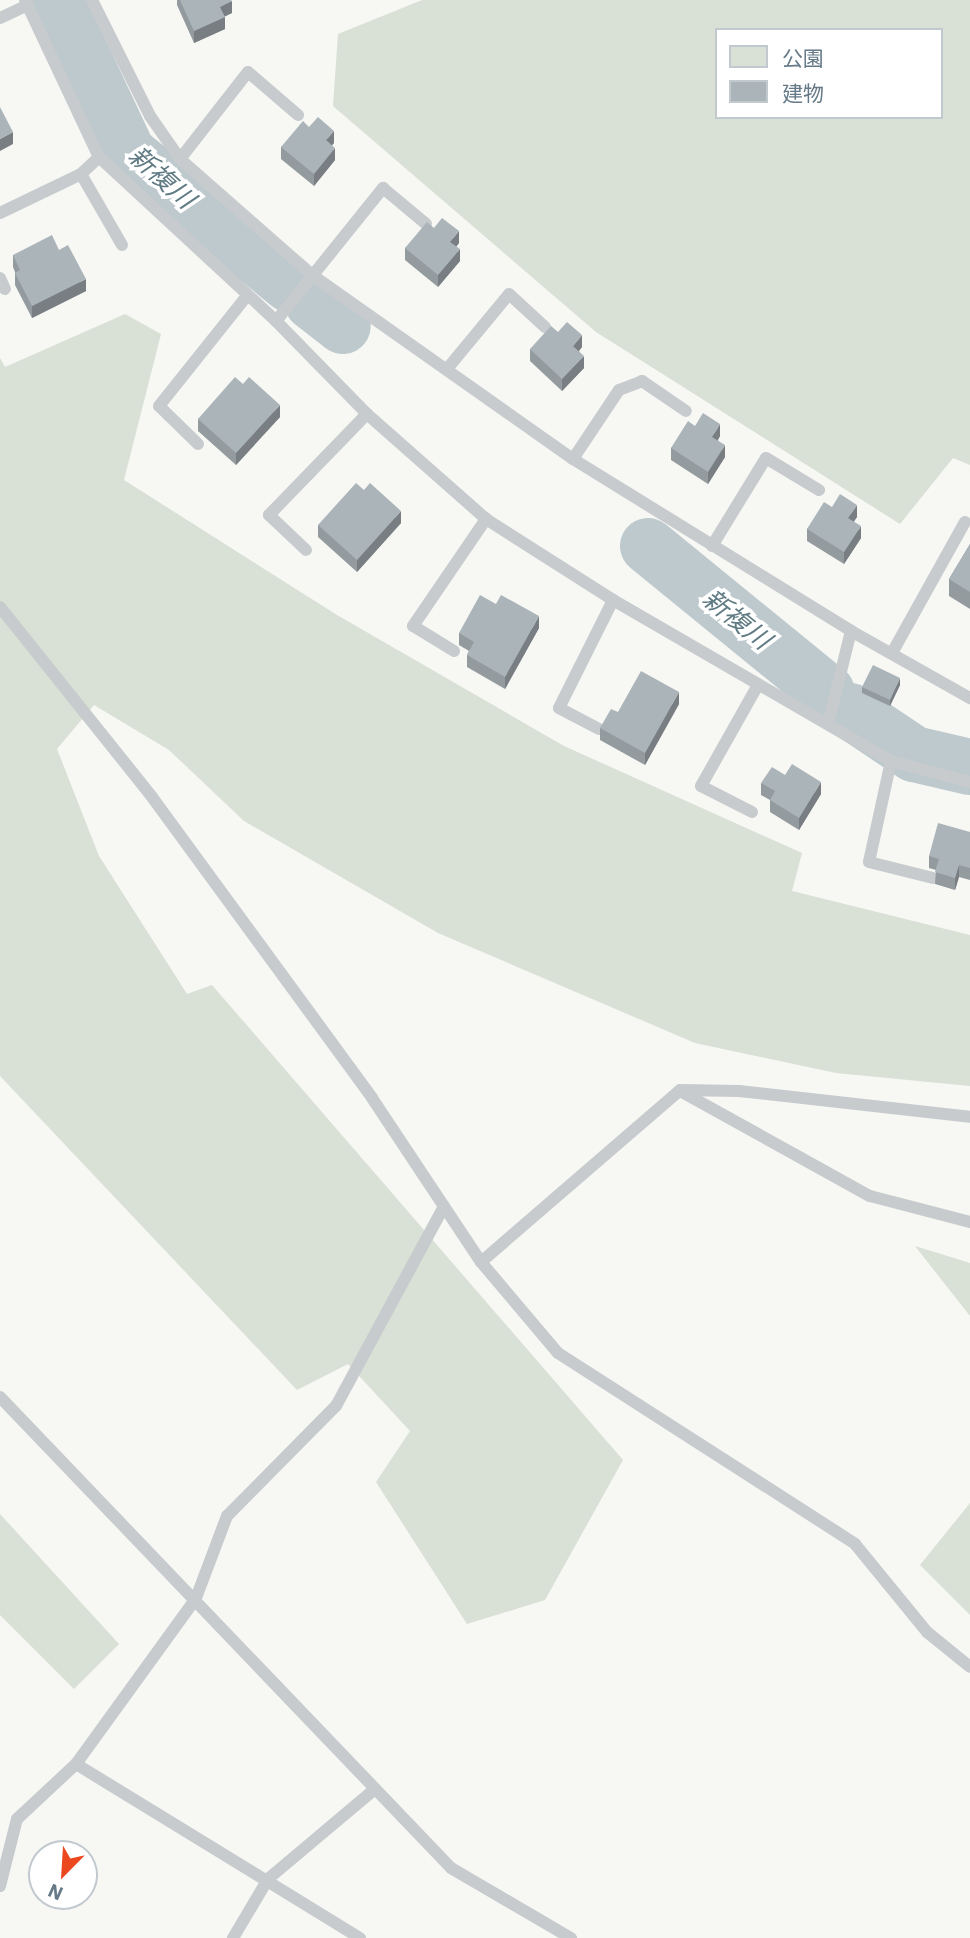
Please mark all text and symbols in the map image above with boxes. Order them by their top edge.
legend [715,28,942,119]
text: 公園 [782,44,824,72]
text: 建物 [782,79,824,107]
water label: 新複川 [123,139,201,215]
water label: 新複川 [697,582,777,656]
north arrow [28,1840,98,1910]
text: N [44,1879,66,1906]

